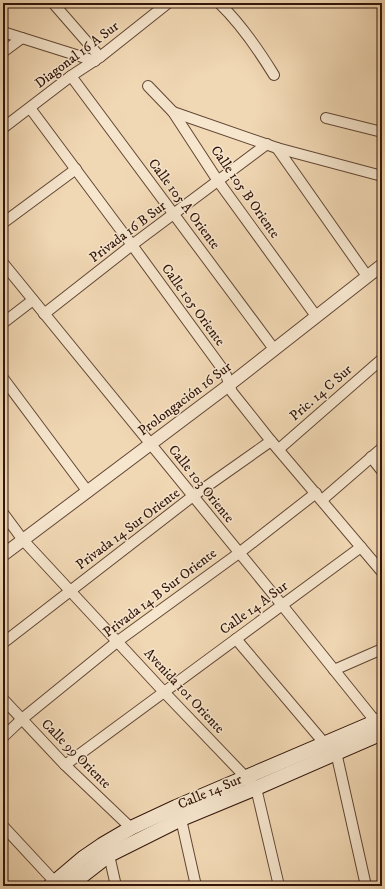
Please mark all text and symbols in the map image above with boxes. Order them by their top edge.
street label: Diagonal 16 A Sur [31,17,123,92]
street label: Calle 105 B Oriente [206,142,284,242]
street label: Calle 105 A Oriente [144,155,224,253]
street label: Privada 16 B Sur [86,197,171,267]
street label: Calle 105 Oriente [157,260,229,350]
street label: Prolongación 16 Sur [135,357,236,440]
street label: Pric. 14 C Sur [286,360,357,425]
street label: Calle 103 Oriente [164,441,238,527]
street label: Privada 14 Sur Oriente [72,484,184,574]
street label: Privada 14 B Sur Oriente [100,544,220,642]
street label: Calle 14 A Sur [216,577,292,639]
street label: Avenida 101 Oriente [140,645,228,738]
street label: Calle 99 Oriente [37,715,115,793]
street label: Calle 14 Sur [175,770,246,814]

